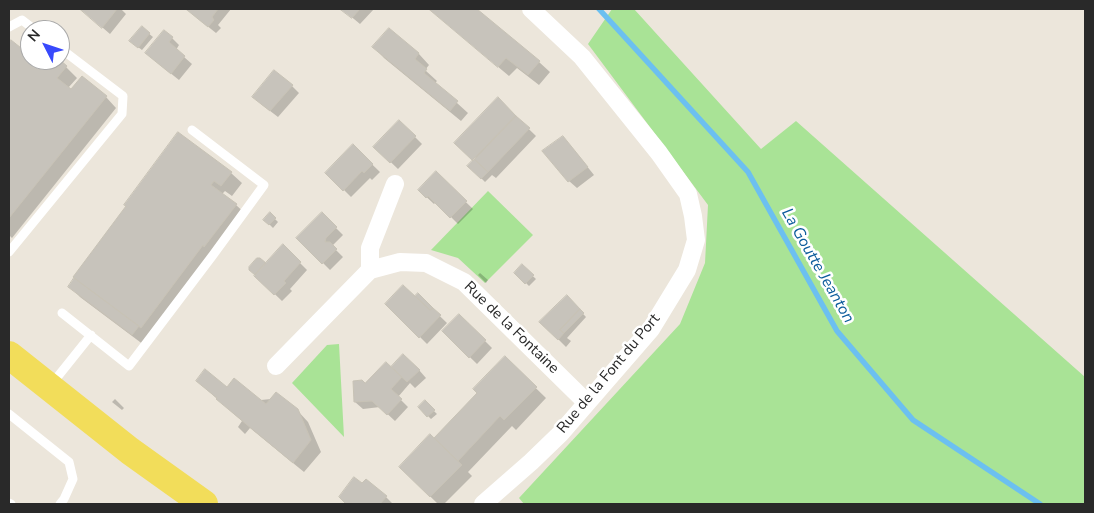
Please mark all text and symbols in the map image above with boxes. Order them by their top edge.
north arrow [20,20,70,70]
text: N [23,25,45,46]
water label: La Goutte Jeanton [776,205,858,327]
street label: Rue de la Fontaine [460,278,562,378]
street label: Rue de la Font du Port [554,311,664,437]

